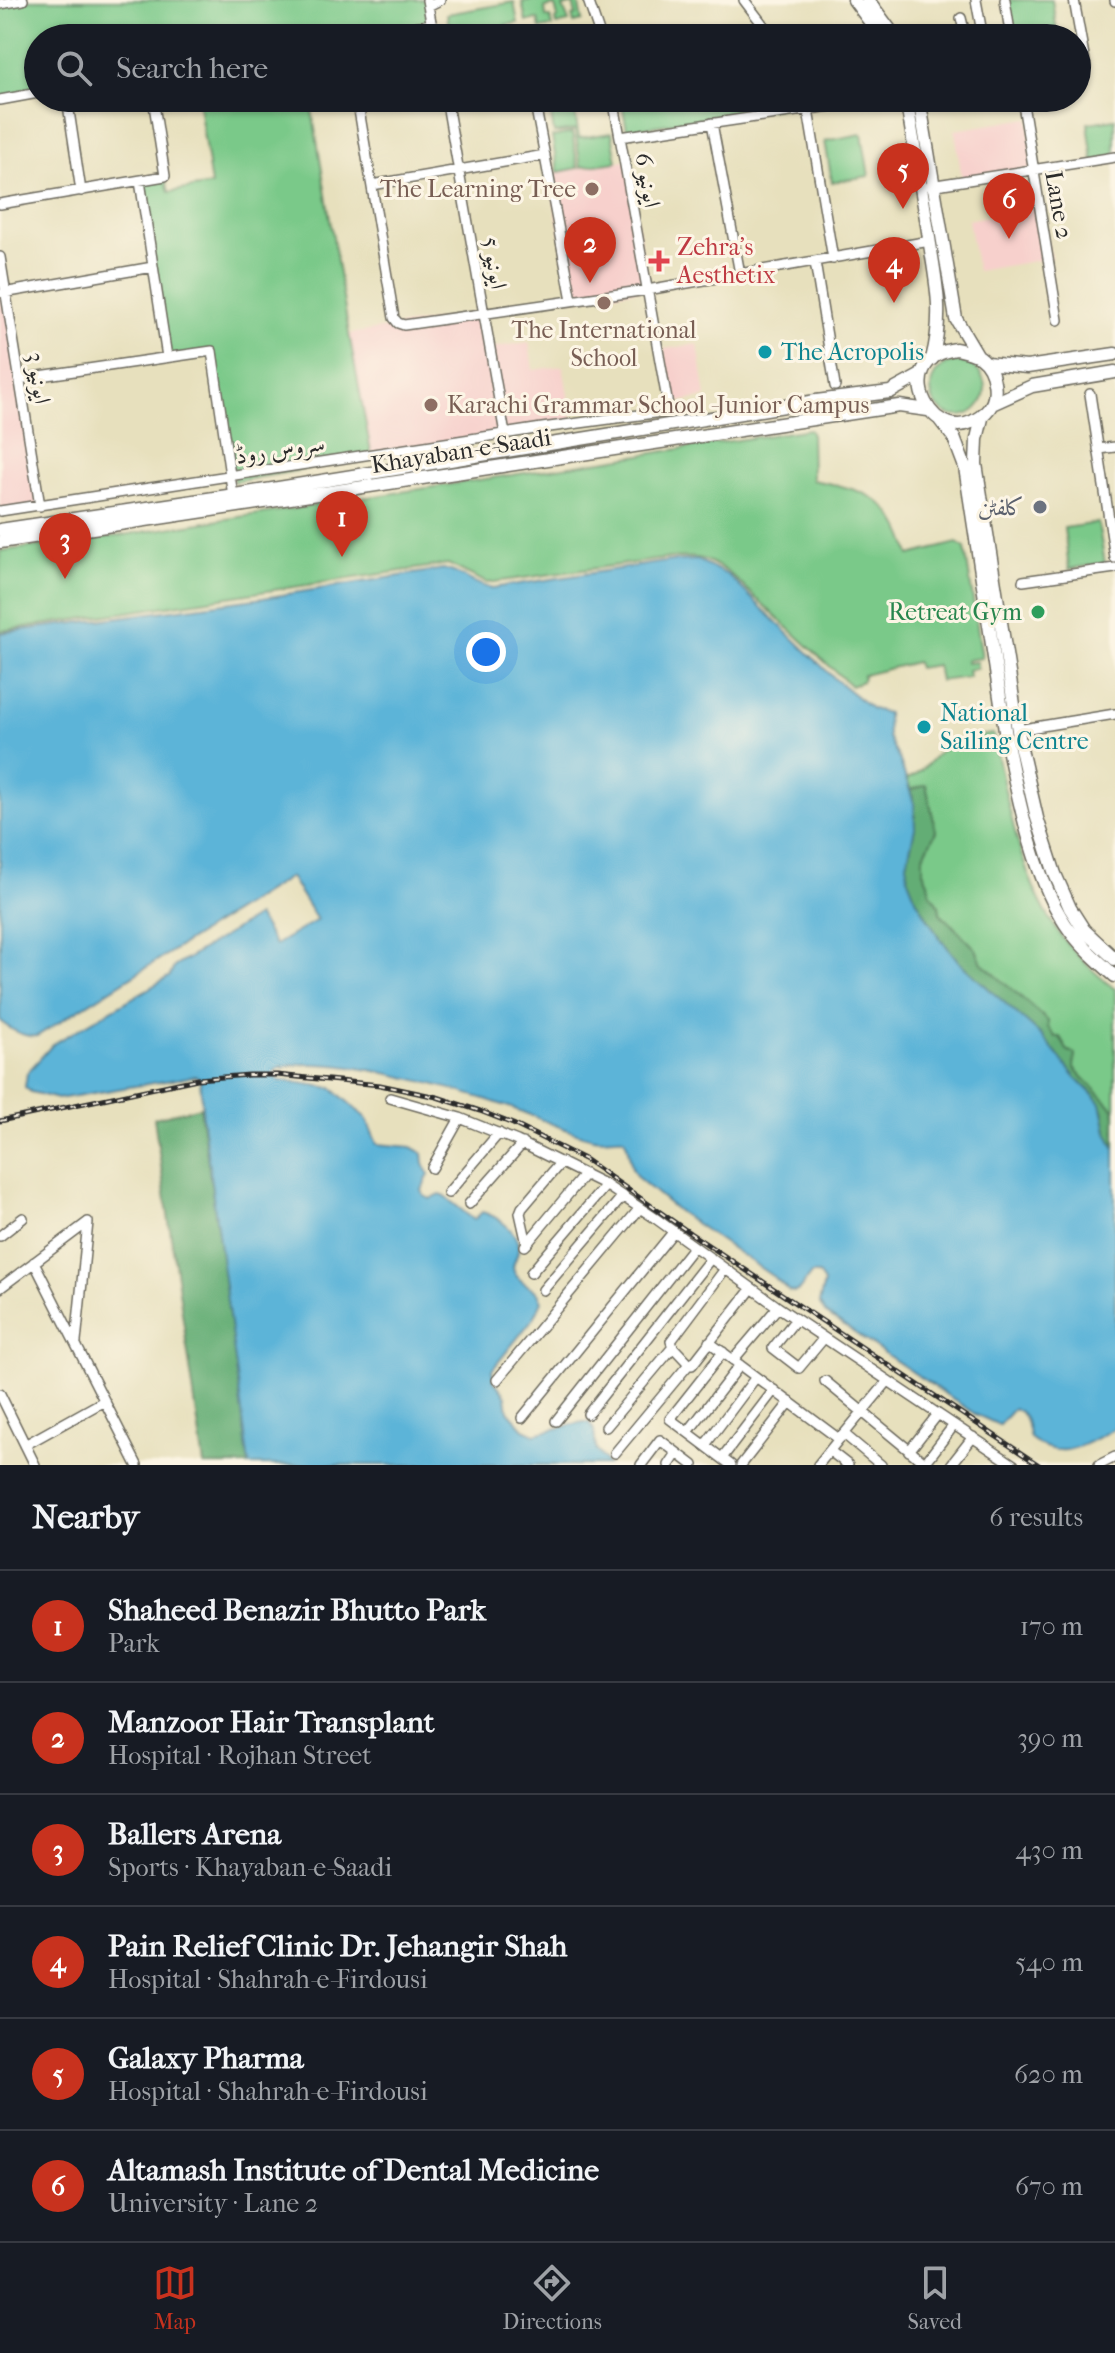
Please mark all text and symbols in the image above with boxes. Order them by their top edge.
search box [24,24,1091,112]
icon: search [52,46,96,90]
text: Search here [116,51,268,86]
pin: 5 [877,143,929,209]
street label: ایونیو 6 [628,150,667,210]
street label: Lane 2 [1039,169,1079,241]
pin: 6 [983,173,1035,239]
place label: The Learning Tree [380,175,576,203]
marker: The Learning Tree [583,180,601,198]
pin: 2 [564,217,616,283]
place label: Zehra's Aesthetix [676,233,776,289]
street label: ایونیو 5 [476,235,513,291]
pin: 4 [868,237,920,303]
marker: Zehra's Aesthetix [648,250,670,272]
marker: The International School [595,294,613,312]
place label: The International School [511,316,697,372]
place label: The Acropolis [781,338,924,366]
marker: The Acropolis [756,343,774,361]
street label: ایونیو 3 [20,350,57,406]
place label: Karachi Grammar School -Junior Campus [447,391,869,419]
marker: Karachi Grammar School -Junior Campus [422,396,440,414]
street label: Khayaban-e-Saadi [369,423,553,479]
street label: سروس روڈ [233,428,327,472]
pin: 1 [316,491,368,557]
place label: کلفٹن [978,493,1024,521]
marker: کلفٹن [1031,498,1049,516]
pin: 3 [39,513,91,579]
place label: Retreat Gym [888,598,1022,626]
marker: Retreat Gym [1029,603,1047,621]
your location [466,632,506,672]
place label: National Sailing Centre [940,699,1089,755]
marker: National Sailing Centre [915,718,933,736]
text: Nearby [32,1497,139,1537]
text: 6 results [989,1502,1083,1533]
text: Shaheed Benazir Bhutto Park [108,1593,486,1628]
text: 1 [53,1611,63,1642]
text: 170 m [1020,1611,1083,1642]
text: Park [108,1628,160,1659]
text: Manzoor Hair Transplant [108,1705,434,1740]
text: 2 [51,1723,65,1754]
text: 390 m [1017,1723,1083,1754]
text: Hospital · Rojhan Street [108,1740,371,1771]
text: Ballers Arena [108,1817,281,1852]
text: 3 [53,1835,63,1866]
text: 430 m [1015,1835,1083,1866]
text: Sports · Khayaban-e-Saadi [108,1852,392,1883]
text: Pain Relief Clinic Dr. Jehangir Shah [108,1929,567,1964]
text: 4 [50,1947,66,1978]
text: 540 m [1015,1947,1083,1978]
text: Hospital · Shahrah-e-Firdousi [108,1964,428,1995]
text: Galaxy Pharma [108,2041,304,2076]
text: 5 [52,2059,64,2090]
text: 620 m [1014,2059,1083,2090]
text: Hospital · Shahrah-e-Firdousi [108,2076,428,2107]
text: Altamash Institute of Dental Medicine [108,2153,599,2188]
text: 6 [51,2171,65,2202]
text: 670 m [1015,2171,1083,2202]
text: University · Lane 2 [108,2188,318,2219]
tab: Map [153,2261,197,2335]
tab: Directions [503,2261,602,2335]
tab: Saved [908,2261,962,2335]

